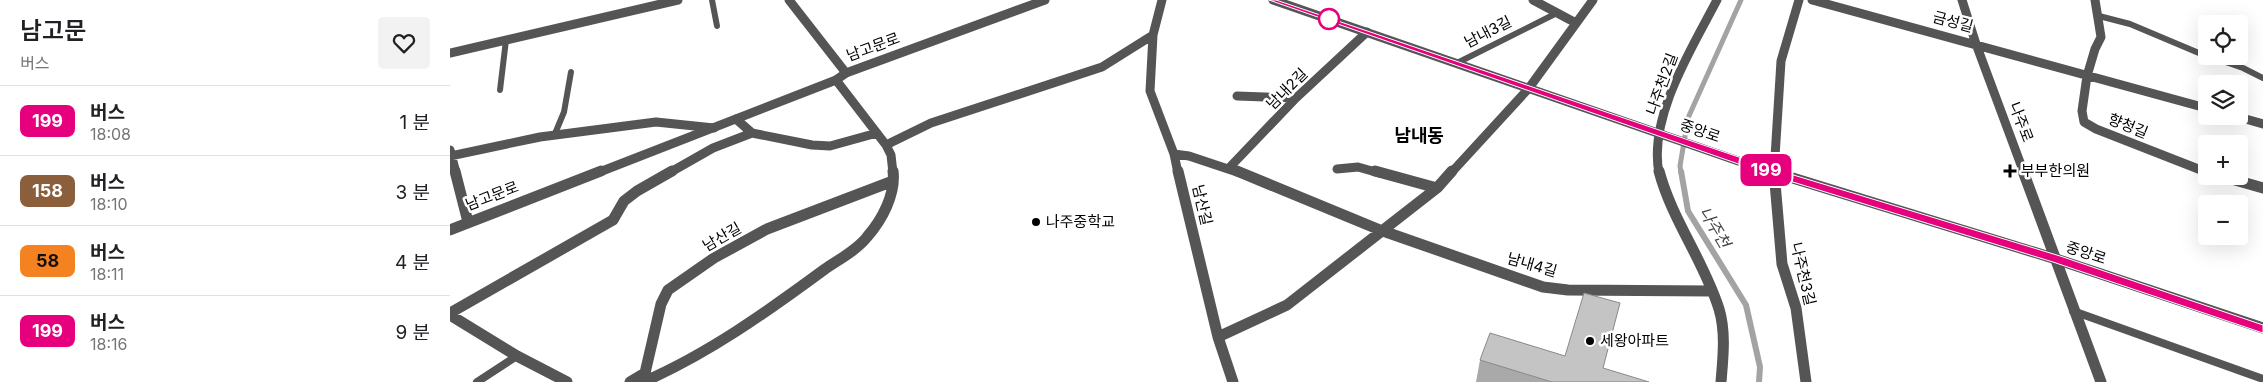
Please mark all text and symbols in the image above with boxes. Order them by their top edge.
street label: 금성길 [1931,7,1976,36]
unlabelled marker [1318,8,1340,30]
street label: 남내3길 [1461,12,1515,52]
map controls [2198,15,2248,245]
button: locate [2198,15,2248,65]
text: 남고문 [20,16,86,45]
button: heart [378,17,430,69]
street label: 남고문로 [844,28,902,65]
street label: 나주천2길 [1642,50,1681,117]
text: 버스 [20,53,49,73]
street label: 남내2길 [1262,64,1311,113]
button: layers [2198,75,2248,125]
street label: 나주로 [2005,99,2038,145]
text: 버스 [90,101,125,124]
street label: 향청길 [2105,109,2151,142]
text: 199 [32,110,63,131]
text: 1 분 [399,111,430,134]
street label: 중앙로 [1677,115,1723,146]
text: 18:08 [90,124,131,144]
district label: 남내동 [1394,125,1444,146]
button: + [2198,135,2248,185]
line badge: 199 [1737,154,1795,186]
text: 199 [1750,159,1782,180]
place label: 부부한의원 [2021,161,2090,180]
marker: 부부한의원 [2003,164,2017,178]
text: 버스 [90,171,125,194]
street label: 남고문로 [463,177,521,214]
text: 158 [32,180,63,201]
text: 3 분 [395,181,430,204]
street label: 남산길 [1189,183,1216,227]
text: 18:10 [90,194,128,214]
button: − [2198,195,2248,245]
water label: 나주천 [1695,203,1736,253]
place label: 나주중학교 [1046,212,1115,231]
marker: 나주중학교 [1030,216,1042,228]
street label: 남산길 [699,218,744,255]
street label: 중앙로 [2064,237,2109,268]
street label: 나주천3길 [1787,240,1820,307]
text: 버스 [90,241,125,264]
street label: 남내4길 [1505,248,1559,281]
text: 58 [36,250,59,271]
text: 4 분 [395,251,430,274]
text: 18:11 [90,264,124,284]
text: 버스 [90,311,125,334]
text: 199 [32,320,63,341]
text: 9 분 [395,321,430,344]
place label: 세왕아파트 [1600,331,1669,350]
text: 18:16 [90,334,127,354]
marker: 세왕아파트 [1584,335,1596,347]

